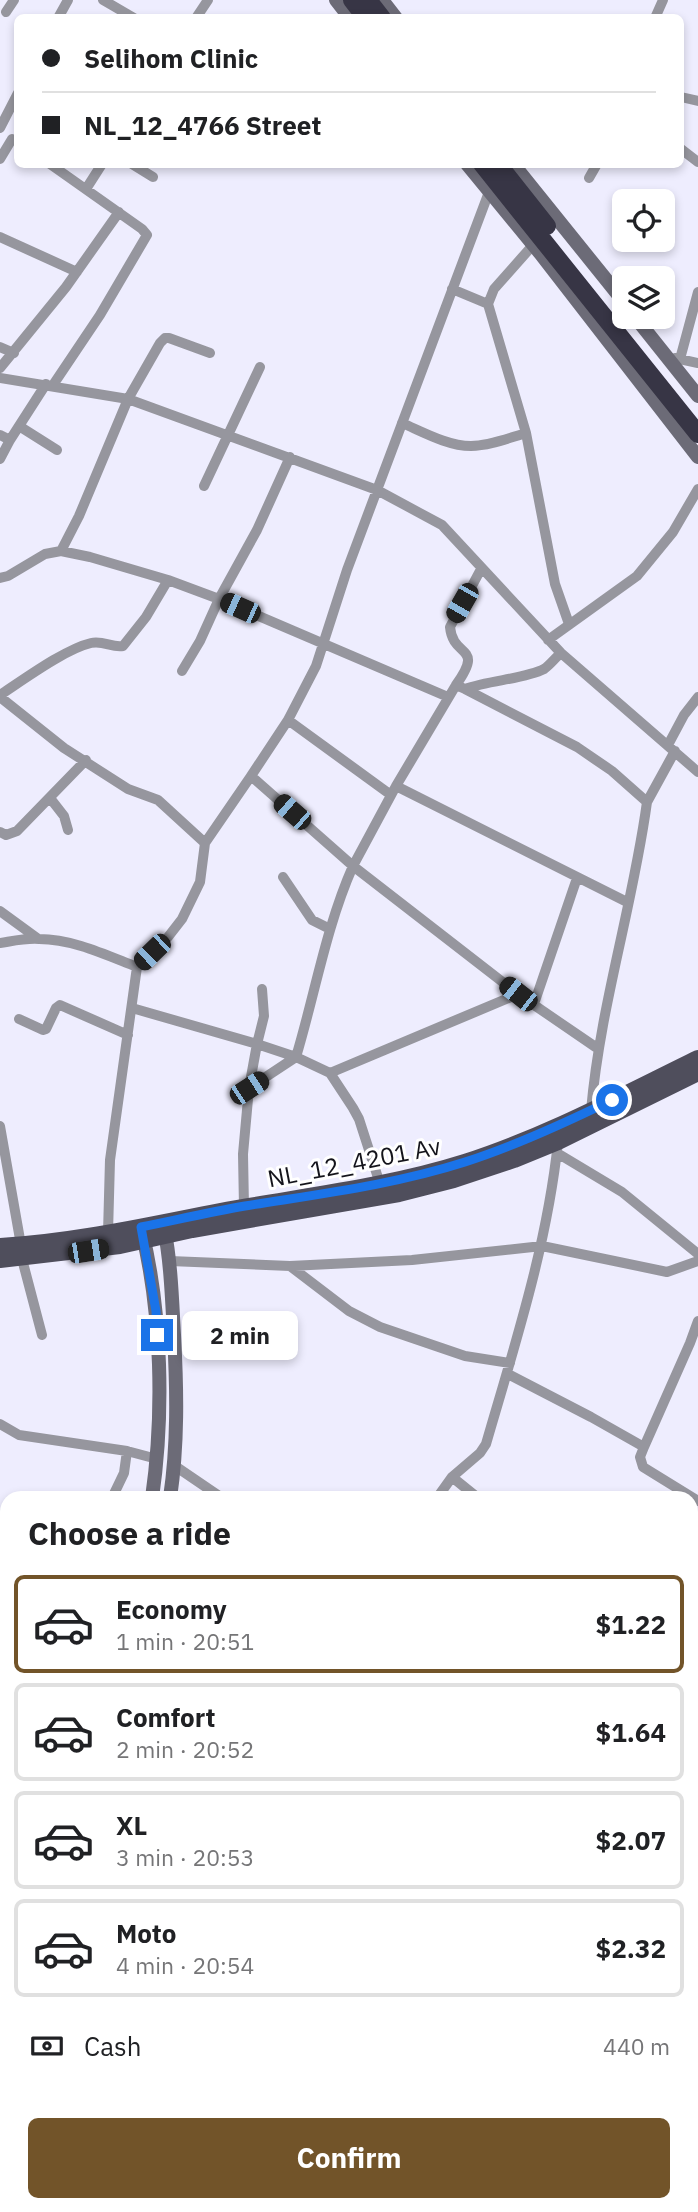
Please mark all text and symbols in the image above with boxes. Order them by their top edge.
text: Selihom Clinic [84,41,258,75]
text: NL_12_4766 Street [84,108,321,142]
map controls [612,189,675,329]
button: locate [612,189,675,252]
button: layers [612,266,675,329]
car [443,580,482,626]
car [217,590,264,626]
car [270,790,315,834]
car [130,930,175,974]
car [495,973,542,1015]
car [226,1068,273,1108]
route start [596,1084,628,1116]
street label: NL_12_4201 Av [265,1130,443,1194]
car [66,1237,111,1265]
callout: 2 min [182,1310,297,1360]
route end [141,1319,173,1351]
text: 2 min [210,1320,270,1350]
text: Choose a ride [28,1512,231,1554]
text: Economy [116,1592,227,1626]
icon: car [32,1593,95,1656]
text: $1.22 [596,1607,666,1641]
text: 1 min · 20:51 [116,1626,254,1656]
text: Comfort [116,1700,215,1734]
icon: car [32,1701,95,1764]
text: $1.64 [596,1715,666,1749]
text: 2 min · 20:52 [116,1734,254,1764]
text: XL [116,1808,147,1842]
icon: car [32,1809,95,1872]
text: $2.07 [596,1823,666,1857]
text: 3 min · 20:53 [116,1842,254,1872]
text: Moto [116,1916,176,1950]
icon: car [32,1917,95,1980]
text: $2.32 [596,1931,666,1965]
text: 4 min · 20:54 [116,1950,254,1980]
icon: cash [28,2027,66,2065]
text: Cash [84,2029,141,2063]
text: 440 m [603,2031,670,2061]
button: Confirm [28,2118,670,2198]

